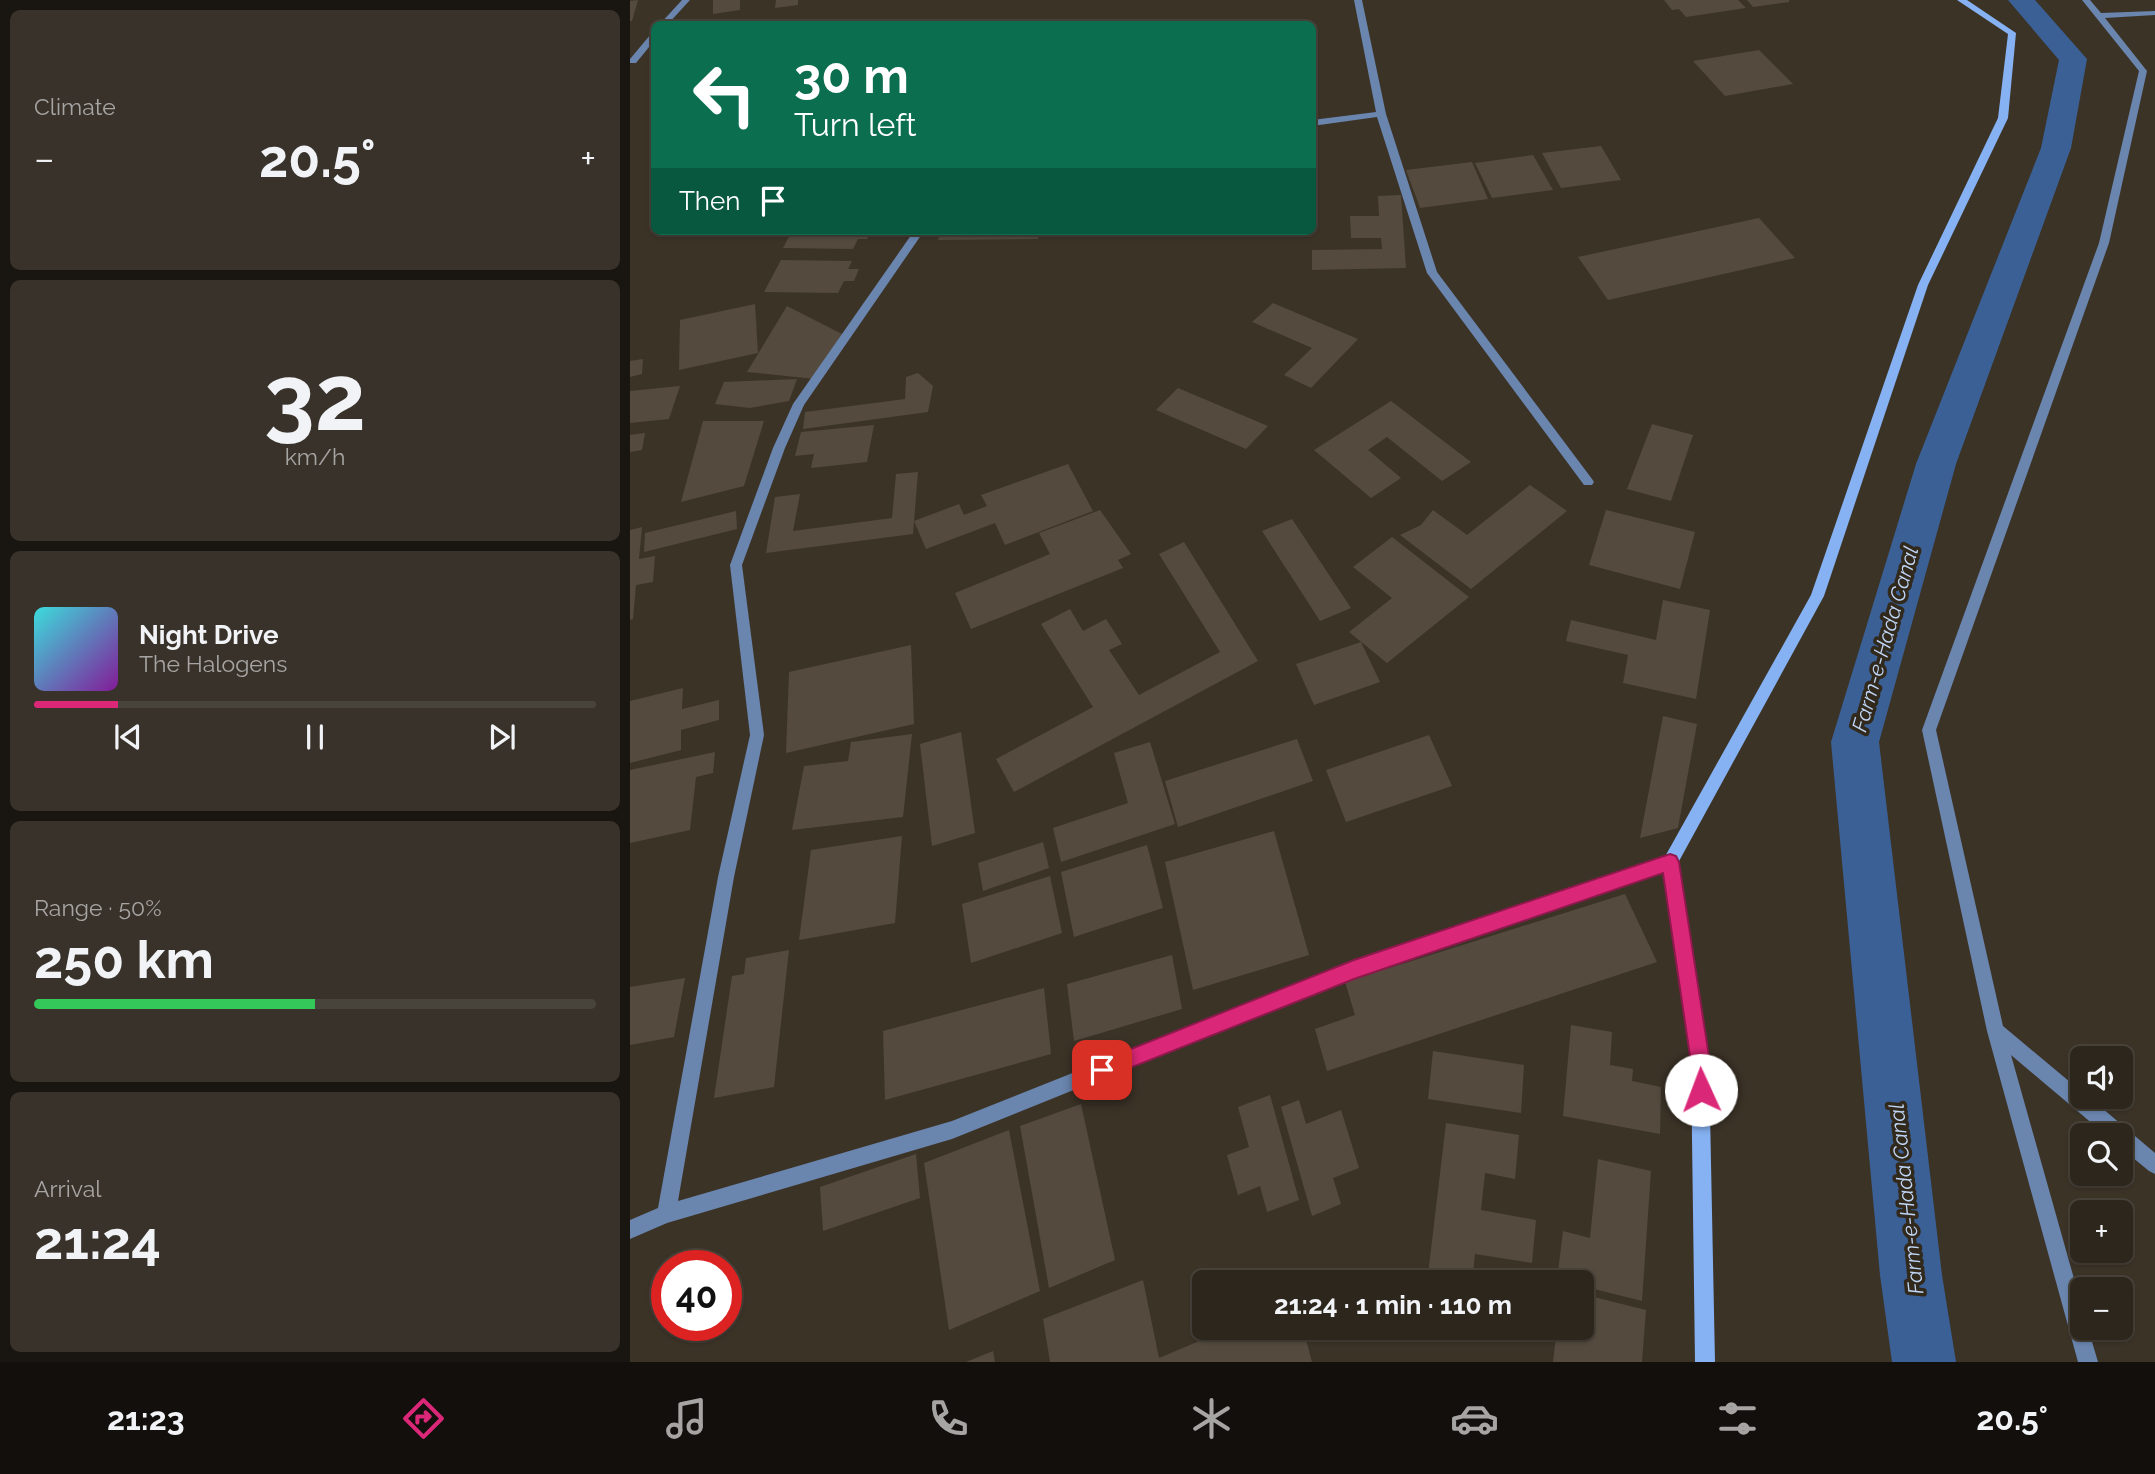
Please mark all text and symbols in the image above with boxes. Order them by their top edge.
text: 30 m [794,47,909,104]
icon: left [679,49,770,140]
text: Climate [34,93,116,120]
text: Turn left [794,106,916,143]
text: 20.5° [259,128,376,189]
text: − [34,136,54,181]
text: + [580,136,596,181]
icon: arrive [754,182,792,220]
text: Then [679,186,740,216]
text: 32 [264,344,366,451]
text: km/h [285,443,345,470]
water label: Farm-e-Hada Canal [1847,543,1923,735]
text: Night Drive [139,620,278,650]
text: The Halogens [139,650,287,677]
icon: previous [109,718,147,756]
icon: pause [296,718,334,756]
icon: next [483,718,521,756]
text: Range · 50% [34,894,162,921]
text: 250 km [34,929,214,990]
pin [1072,1040,1132,1100]
map controls [2070,1046,2133,1340]
button: sound [2070,1046,2133,1109]
icon: arrive [1083,1051,1121,1089]
position arrow [1664,1053,1738,1127]
water label: Farm-e-Hada Canal [1884,1102,1928,1296]
button: search [2070,1123,2133,1186]
text: Arrival [34,1175,101,1202]
button: + [2070,1200,2133,1263]
text: 21:24 [34,1210,161,1271]
speed limit sign: 40 [651,1250,742,1341]
button: − [2070,1277,2133,1340]
text: 21:24 · 1 min · 110 m [1274,1290,1512,1320]
icon: directions [399,1394,448,1443]
icon: music [662,1394,711,1443]
icon: phone [924,1394,973,1443]
icon: climate [1187,1394,1236,1443]
icon: car [1450,1394,1499,1443]
icon: filters [1713,1394,1762,1443]
text: 21:23 [107,1400,185,1437]
text: 20.5° [1976,1400,2048,1437]

